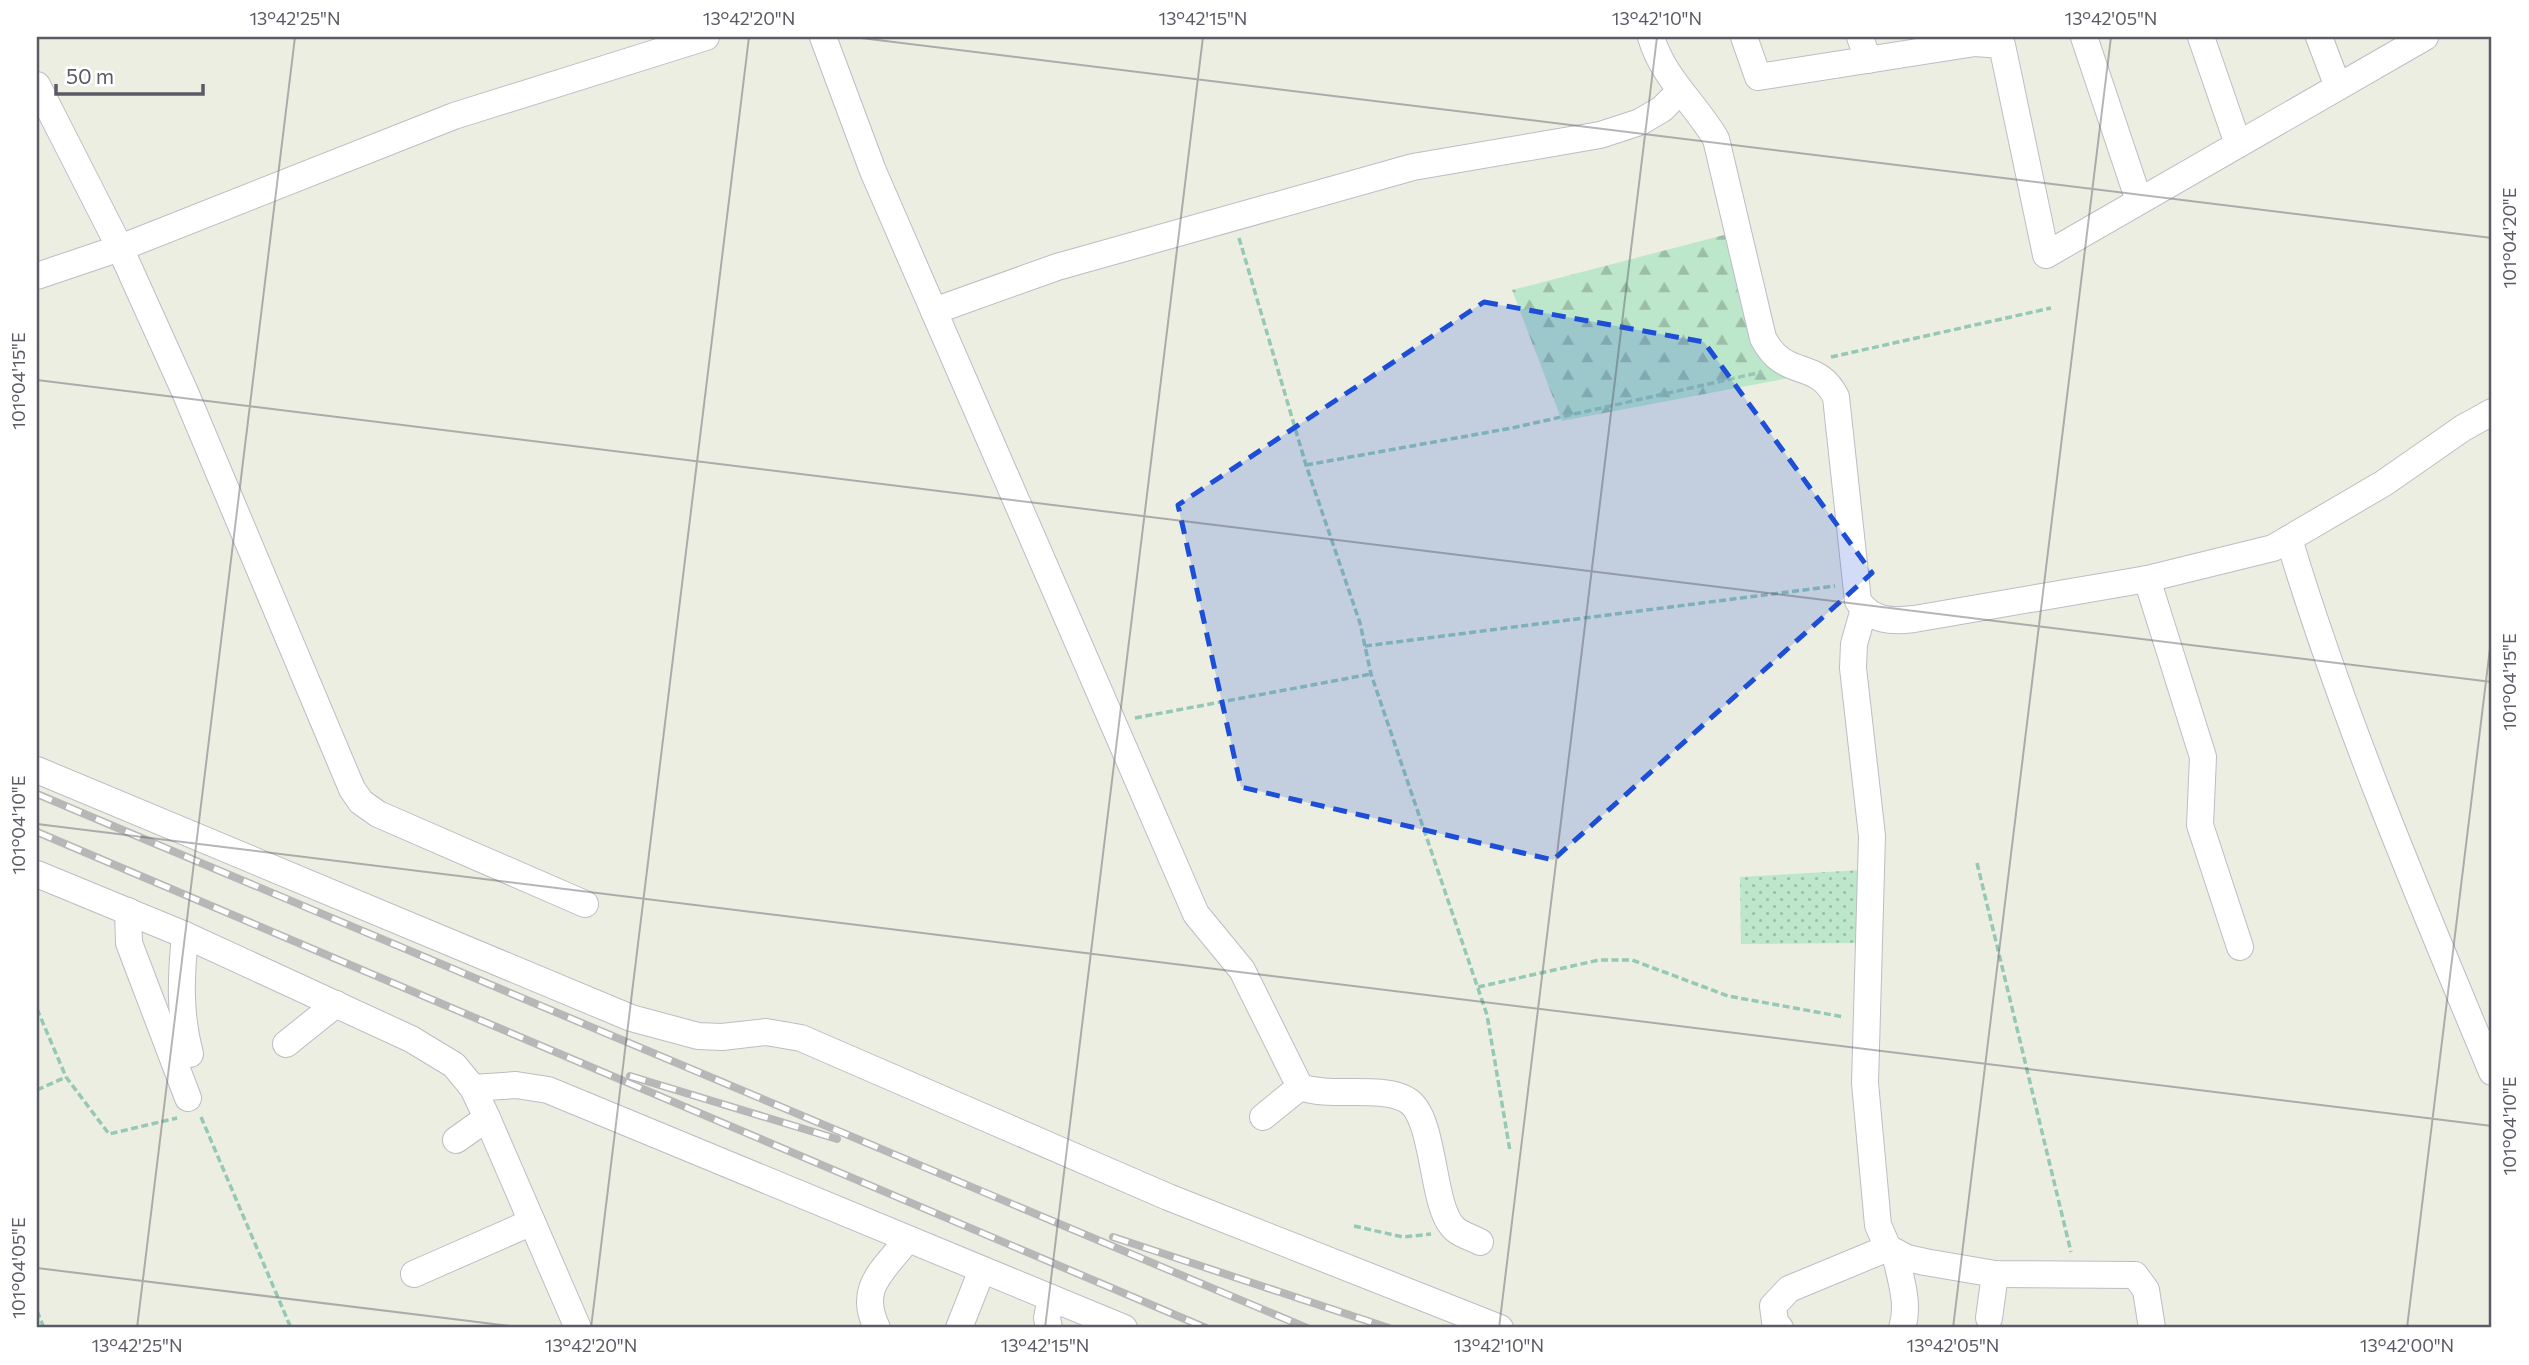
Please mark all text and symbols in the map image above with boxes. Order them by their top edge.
text: 13°42'25"N [249,7,341,29]
text: 13°42'20"N [703,7,795,29]
text: 13°42'15"N [1159,7,1247,29]
text: 13°42'10"N [1612,7,1702,29]
text: 13°42'05"N [2065,7,2157,29]
scale bar [56,52,203,96]
text: 50 m [66,63,114,88]
text: 101°04'20"E [2498,188,2520,288]
text: 101°04'15"E [7,332,29,430]
text: 101°04'15"E [2498,633,2520,731]
text: 101°04'10"E [7,776,29,874]
text: 101°04'10"E [2498,1077,2520,1175]
text: 101°04'05"E [7,1217,29,1319]
text: 13°42'25"N [91,1334,183,1356]
text: 13°42'20"N [545,1334,637,1356]
text: 13°42'15"N [1001,1334,1089,1356]
text: 13°42'10"N [1454,1334,1544,1356]
text: 13°42'05"N [1907,1334,1999,1356]
text: 13°42'00"N [2360,1334,2454,1356]

